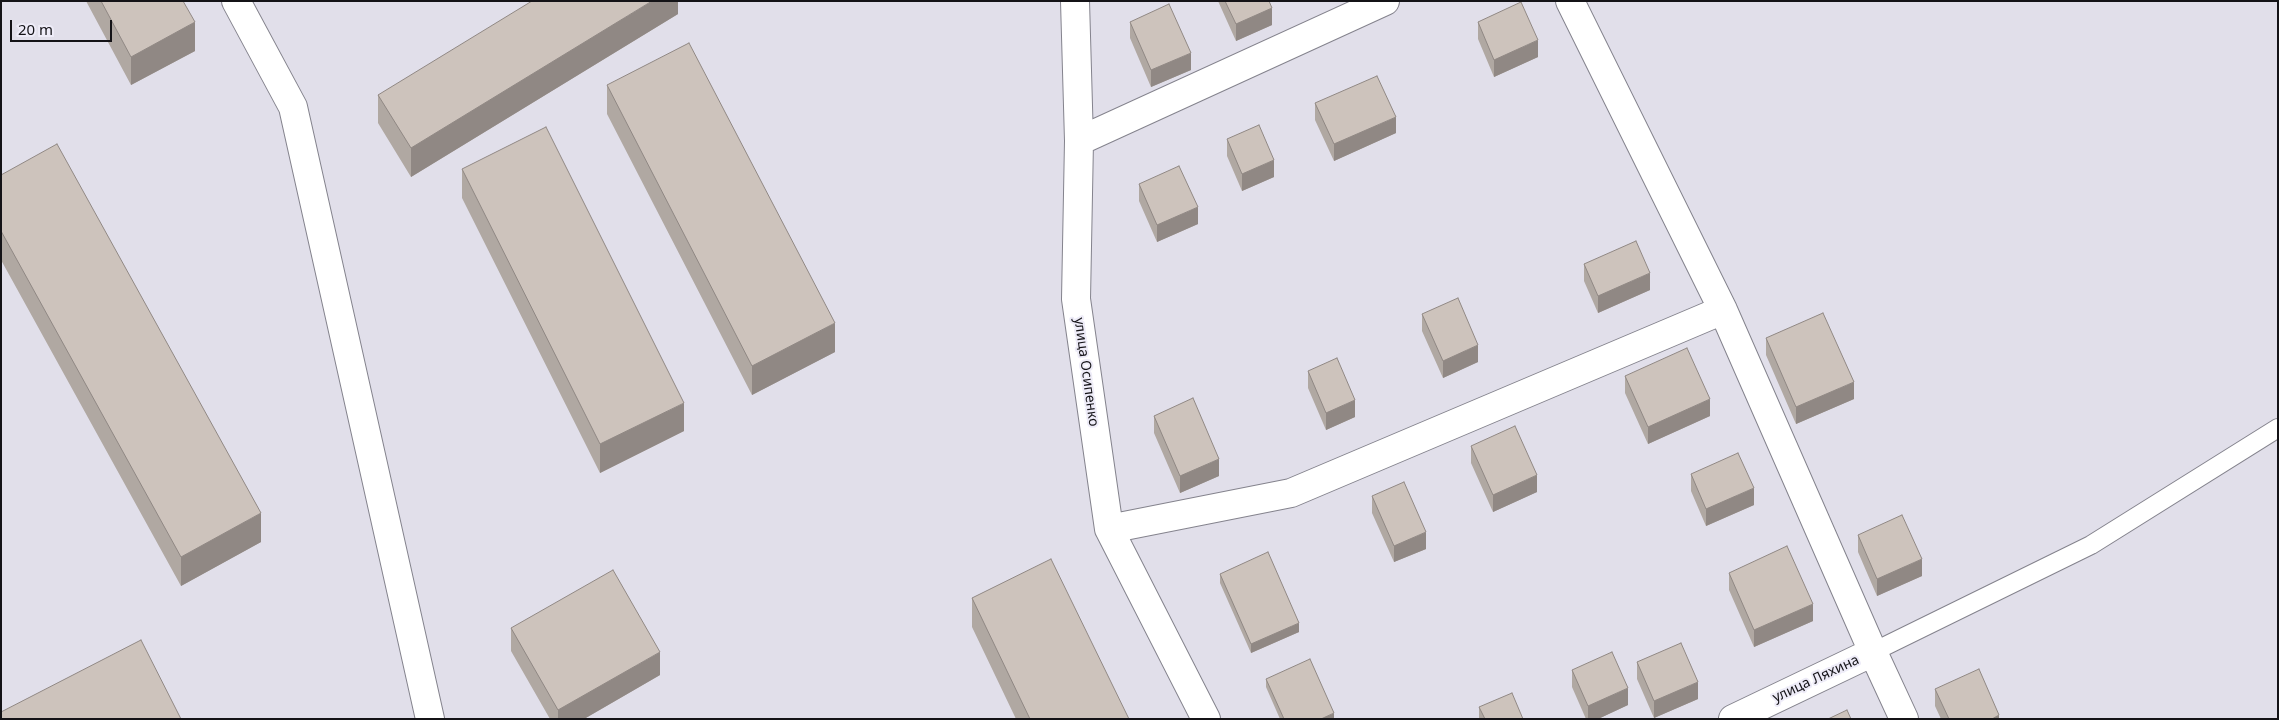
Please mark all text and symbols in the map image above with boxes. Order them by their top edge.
scale bar [12,10,115,42]
text: 20 m [18,19,53,39]
street label: улица Осипенко [1070,316,1102,428]
street label: улица Ляхина [1770,652,1862,706]

